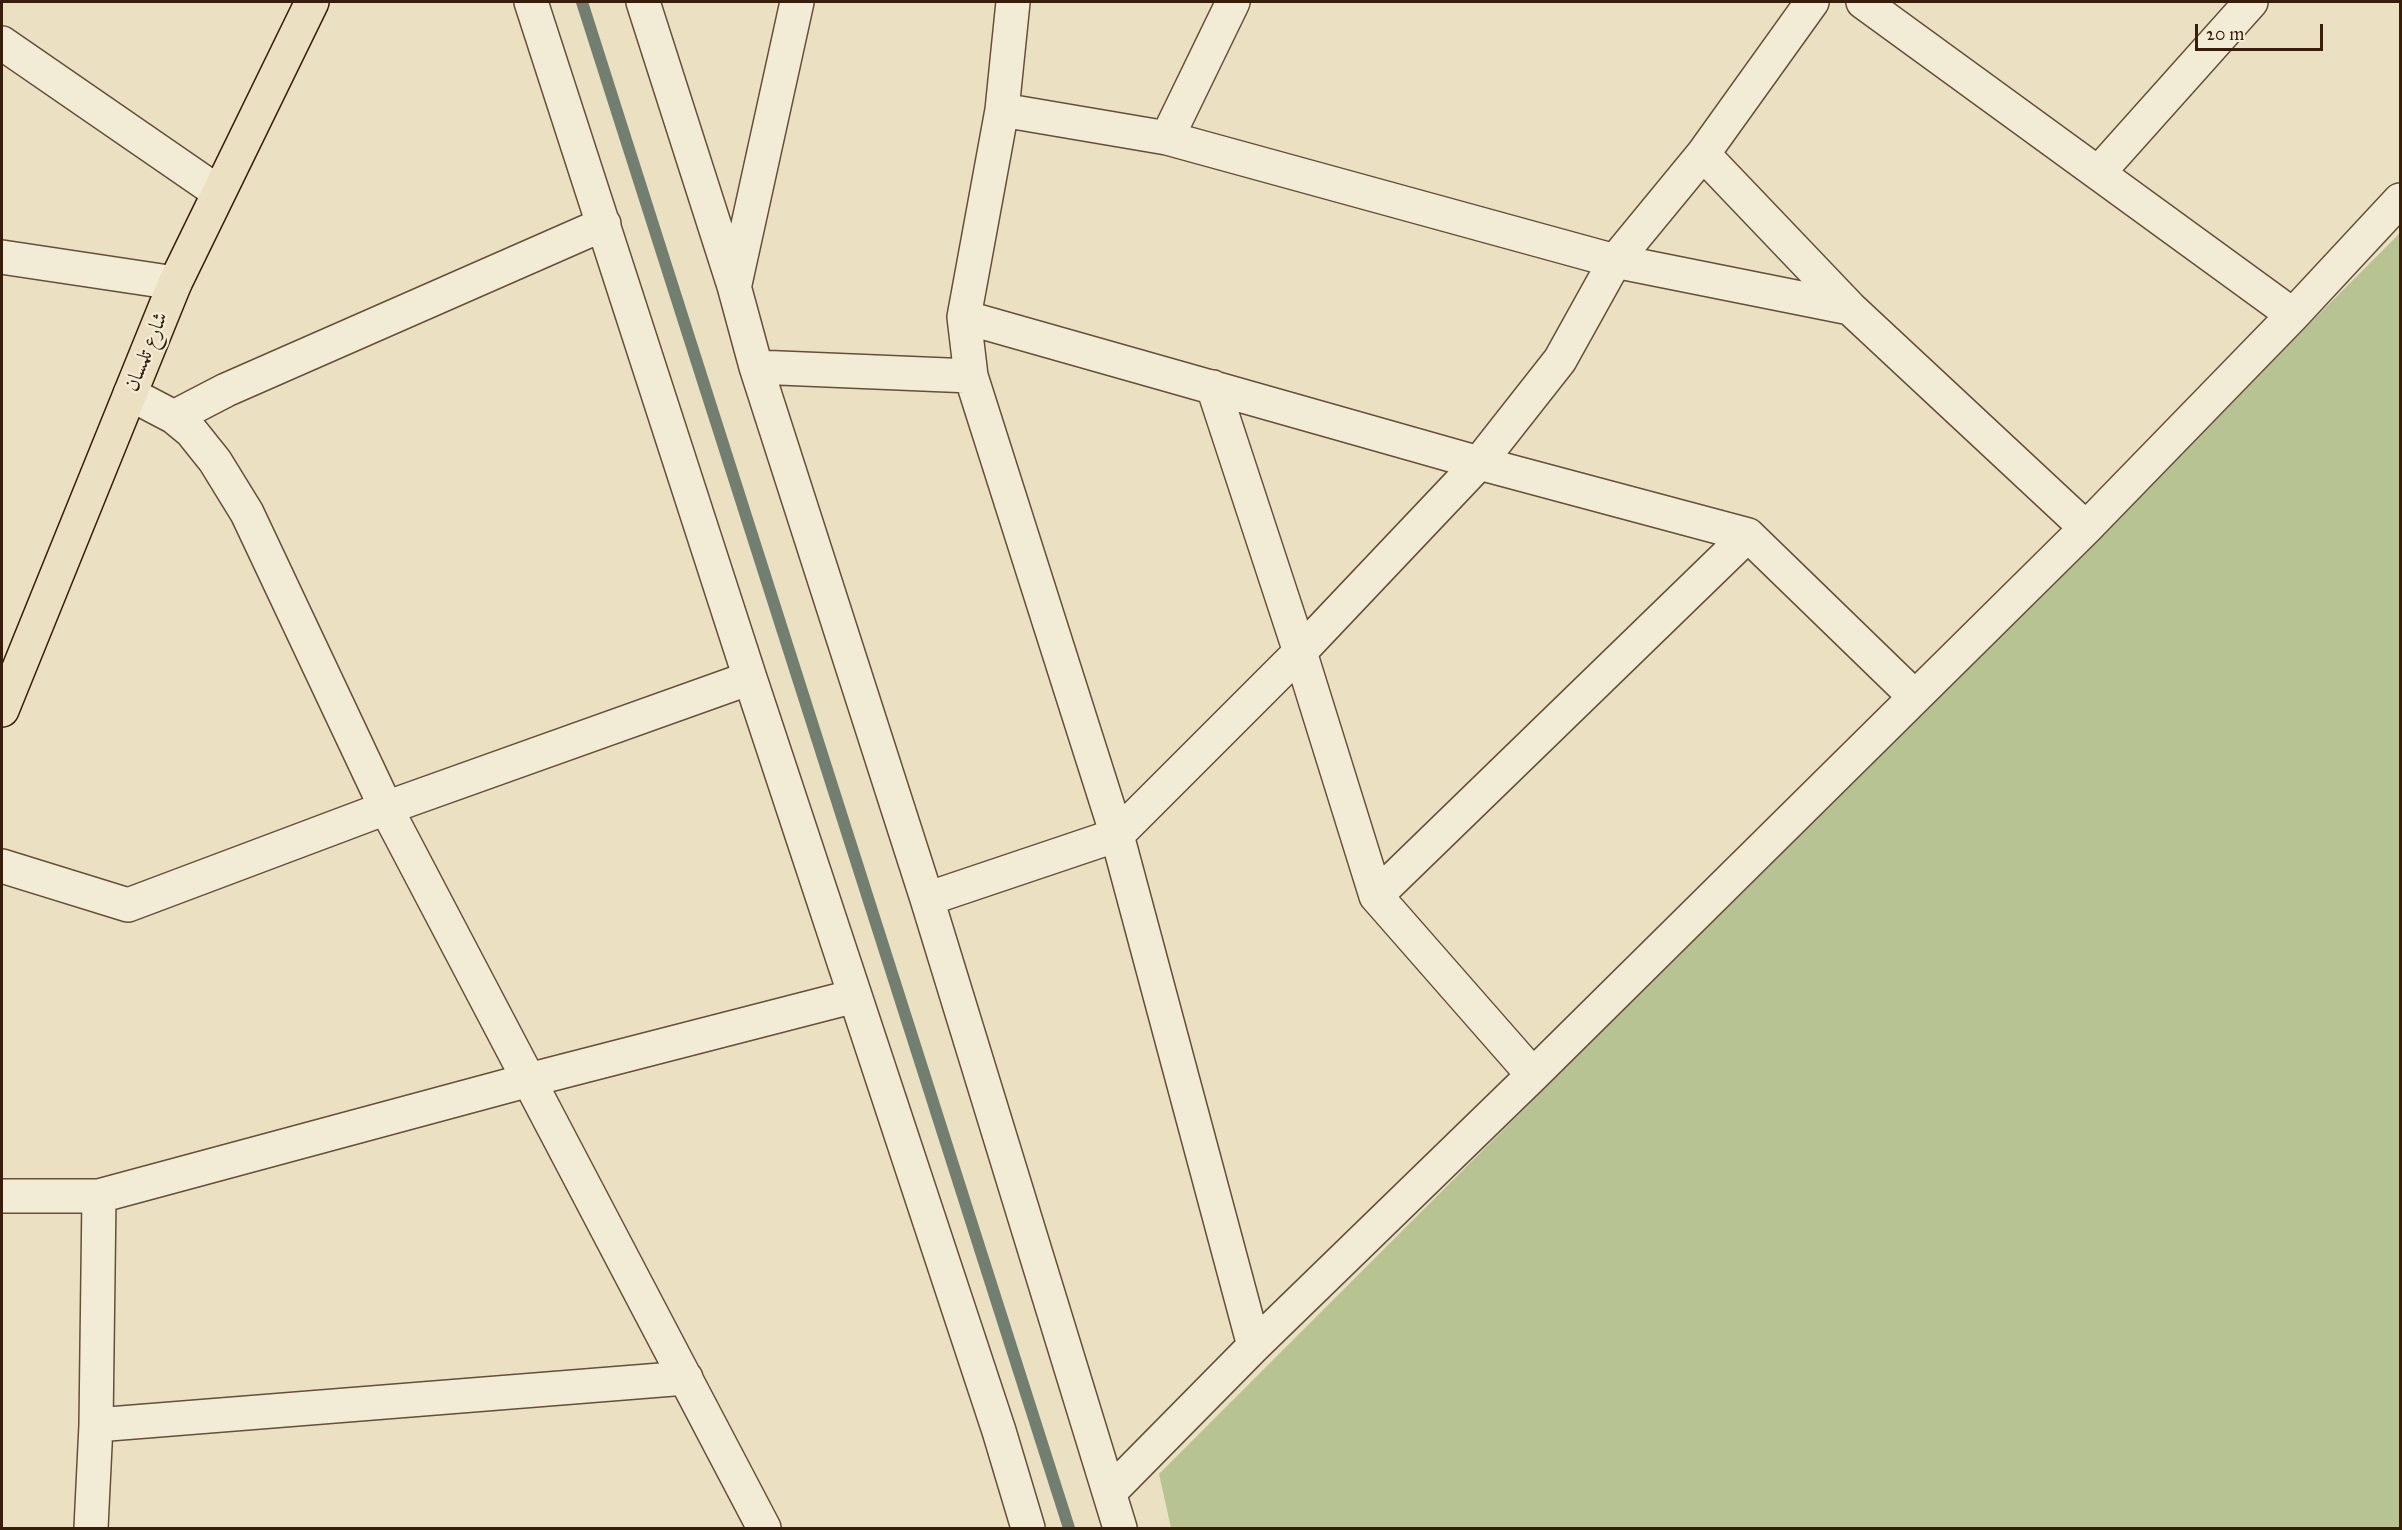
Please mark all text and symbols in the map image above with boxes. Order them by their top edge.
scale bar [2198,12,2326,50]
text: 20 m [2206,23,2244,45]
street label: شارع تلمسان [120,309,174,395]

